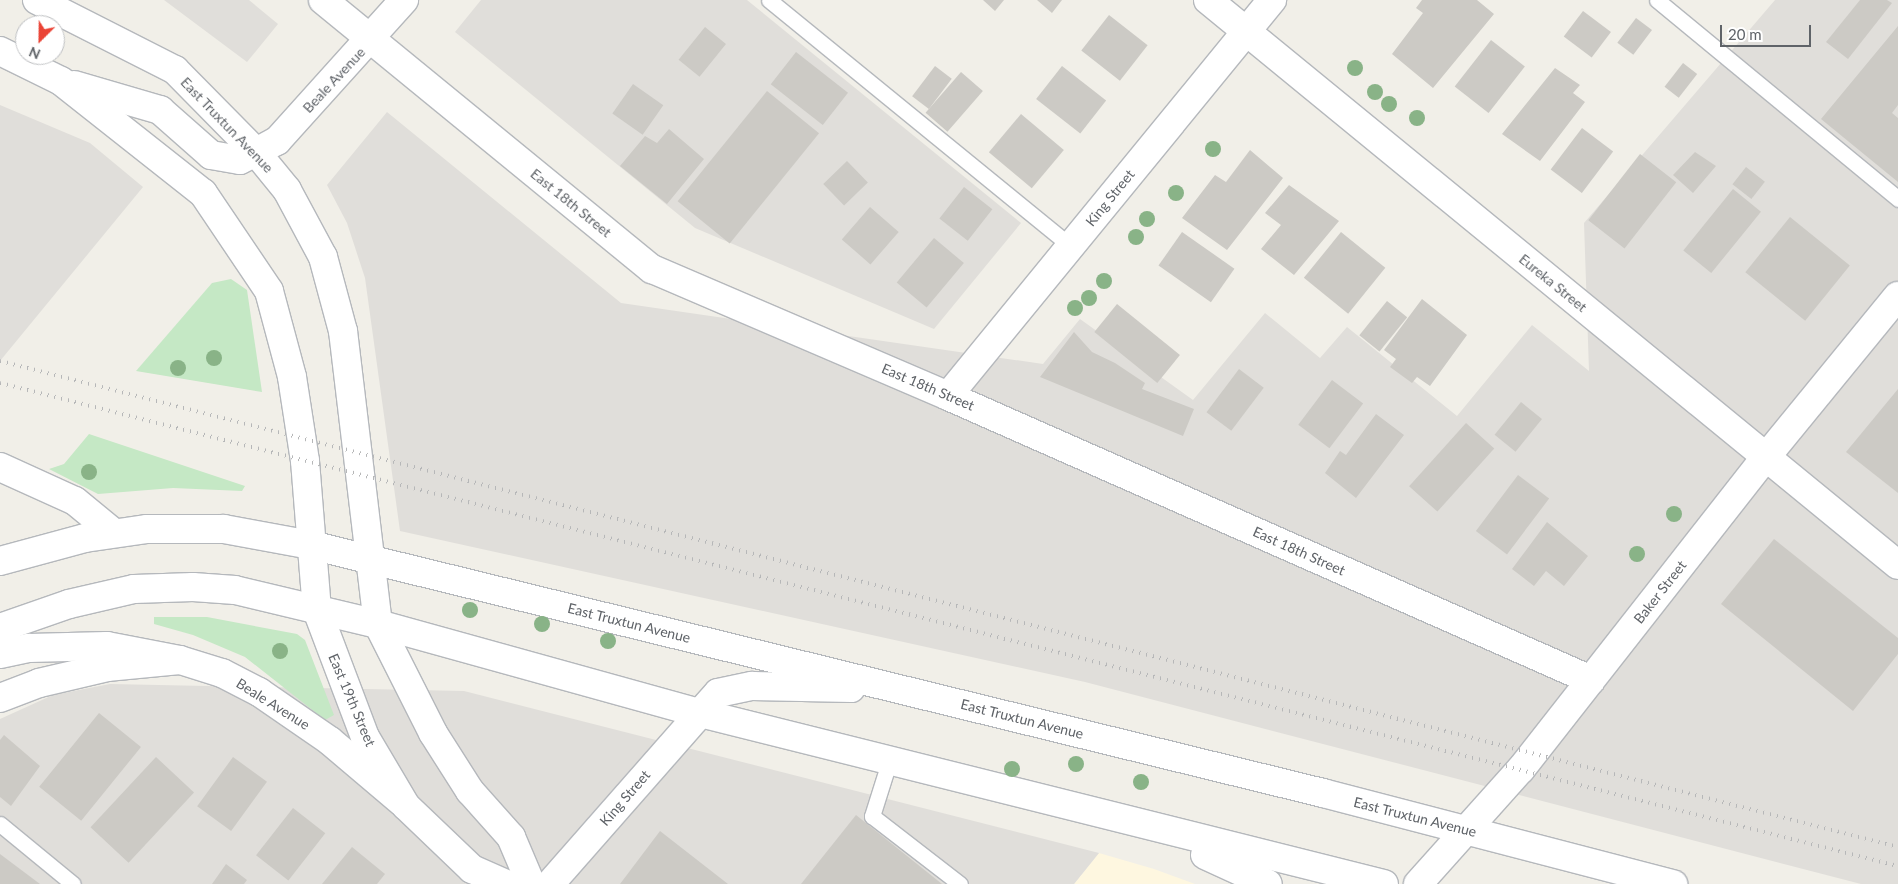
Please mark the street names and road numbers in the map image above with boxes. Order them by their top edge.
street label: Beale Avenue [299,44,369,116]
street label: East Truxtun Avenue [177,74,277,176]
street label: East 18th Street [527,165,615,241]
street label: King Street [1082,166,1138,230]
street label: Eureka Street [1516,251,1590,315]
street label: East 18th Street [879,360,977,414]
street label: East 18th Street [1250,523,1348,579]
street label: Baker Street [1630,557,1690,627]
street label: East Truxtun Avenue [565,600,693,646]
street label: East 19th Street [325,651,379,749]
street label: Beale Avenue [233,675,313,733]
street label: East Truxtun Avenue [958,696,1086,742]
street label: King Street [596,767,654,829]
street label: East Truxtun Avenue [1351,794,1479,840]

